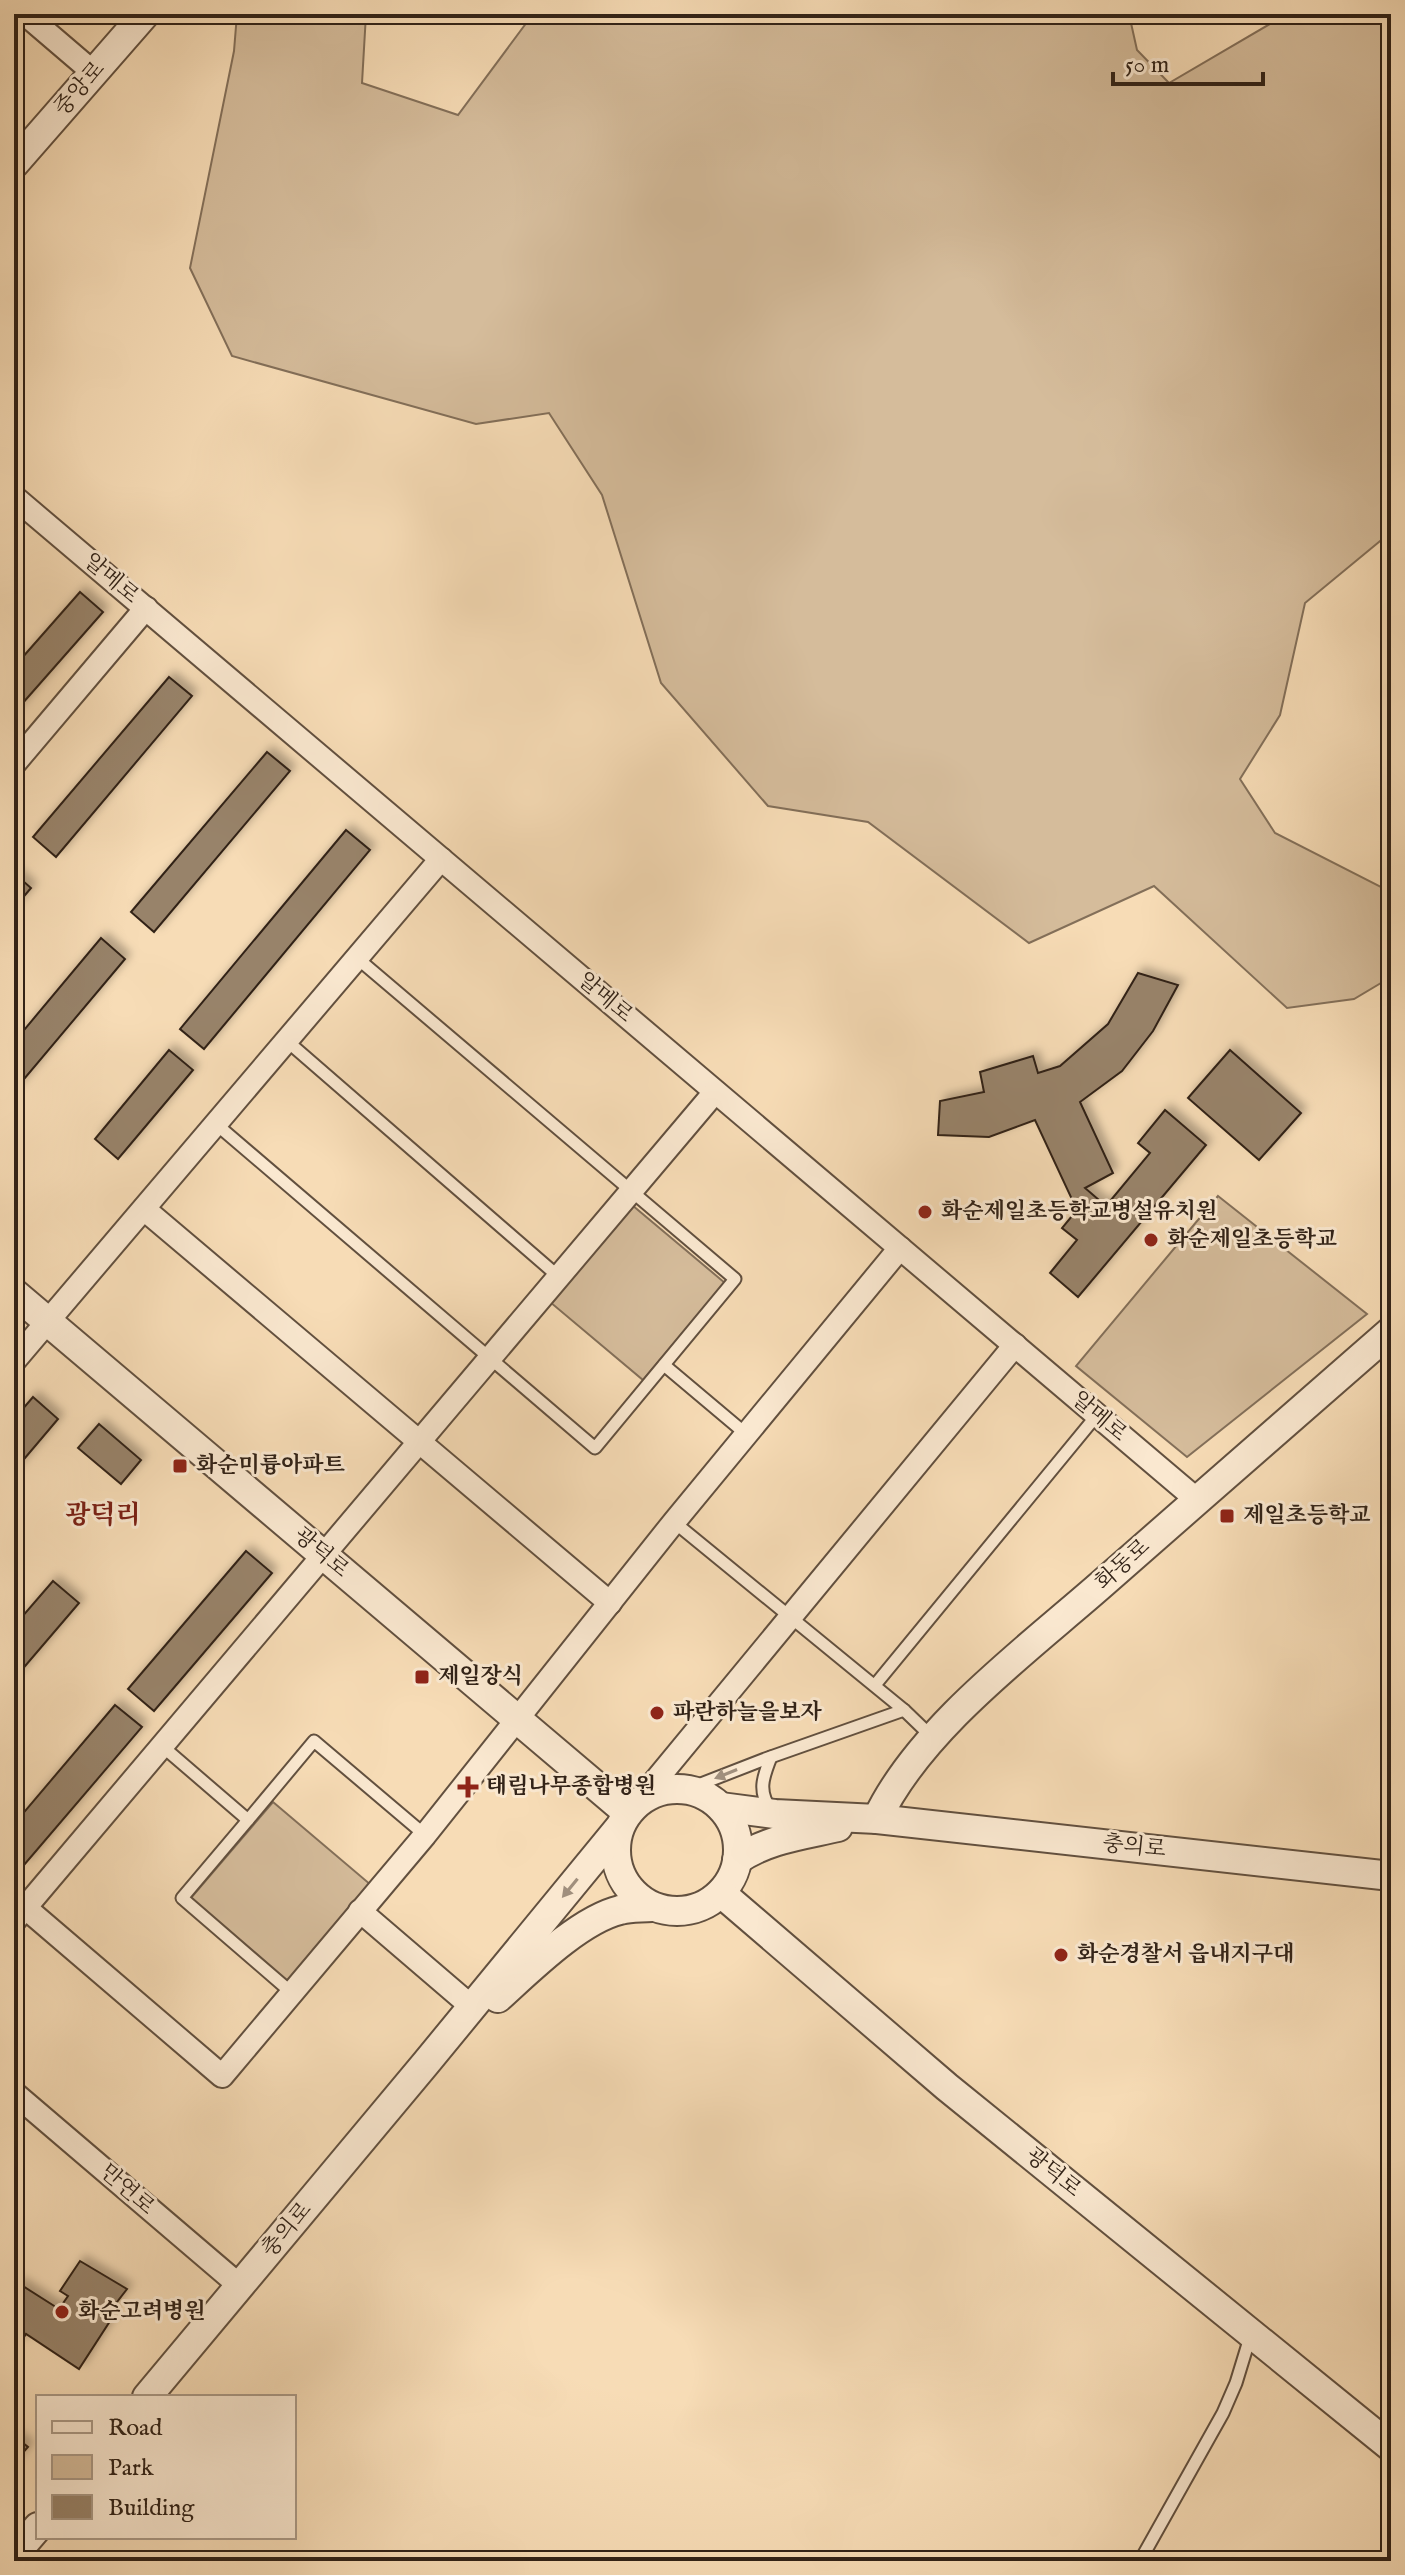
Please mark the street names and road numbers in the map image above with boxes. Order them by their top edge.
street label: 중앙로 [49,56,111,122]
street label: 알메로 [78,548,144,610]
street label: 알메로 [572,967,638,1029]
street label: 알메로 [1066,1386,1132,1448]
street label: 광덕로 [288,1522,354,1584]
street label: 화동로 [1090,1533,1156,1597]
street label: 충의로 [1101,1830,1167,1864]
street label: 광덕로 [1019,2142,1087,2204]
street label: 만연로 [94,2159,160,2221]
street label: 충의로 [256,2197,318,2263]

